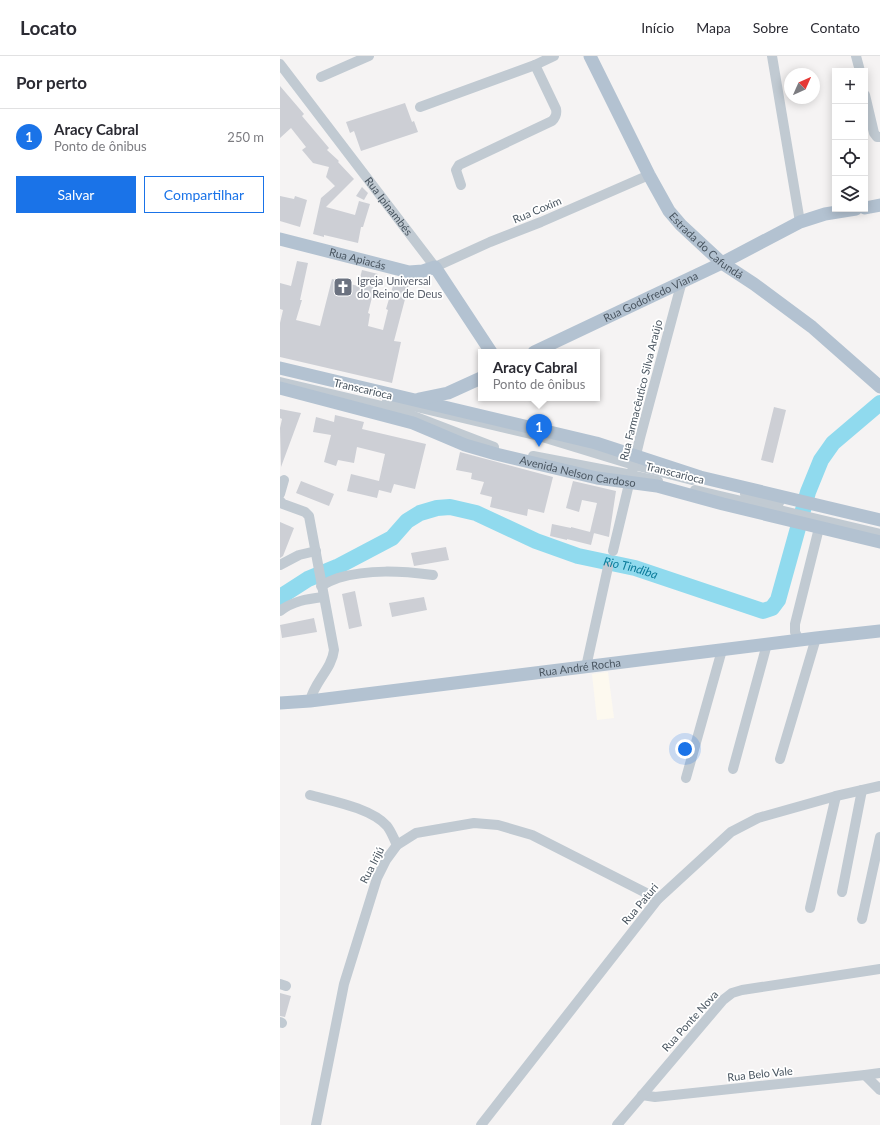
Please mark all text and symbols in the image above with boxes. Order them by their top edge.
text: Locato [20,16,77,39]
text: Início [641,19,674,36]
text: Mapa [696,19,731,36]
text: Sobre [753,19,788,36]
text: Contato [810,19,860,36]
north arrow [784,68,820,104]
map controls [832,68,868,212]
button: + [832,68,868,104]
text: Por perto [16,72,87,93]
button: − [832,104,868,140]
text: Aracy Cabral [54,120,139,138]
text: 1 [25,129,33,145]
text: 250 m [227,129,264,145]
text: Ponto de ônibus [54,138,147,154]
button: locate [832,140,868,176]
street label: Rua Ipinambés [363,174,416,238]
button: Salvar [16,176,136,213]
button: Compartilhar [144,176,264,213]
button: layers [832,176,868,212]
street label: Rua Coxim [511,193,563,226]
street label: Estrada do Cafundá [667,209,746,281]
street label: Rua Apiacás [328,245,388,272]
street label: Rua Godofredo Viana [601,268,700,324]
place label: Igreja Universal do Reino de Deus [357,274,442,300]
church icon: Igreja Universal do Reino de Deus [332,276,354,298]
street label: Rua Farmacêutico Silva Araújo [617,318,664,462]
popup [478,349,600,401]
text: Aracy Cabral [493,358,577,376]
street label: Transcarioca [332,375,394,402]
text: Ponto de ônibus [493,376,585,392]
pin: 1 [526,414,552,447]
street label: Avenida Nelson Cardoso [519,453,637,489]
street label: Transcarioca [644,459,706,486]
water label: Rio Tindiba [602,554,660,582]
street label: Rua André Rocha [538,655,622,678]
your location [675,739,695,759]
street label: Rua Irijú [357,844,386,885]
street label: Rua Paturi [619,880,661,927]
street label: Rua Ponte Nova [659,987,720,1054]
street label: Rua Belo Vale [727,1064,793,1083]

